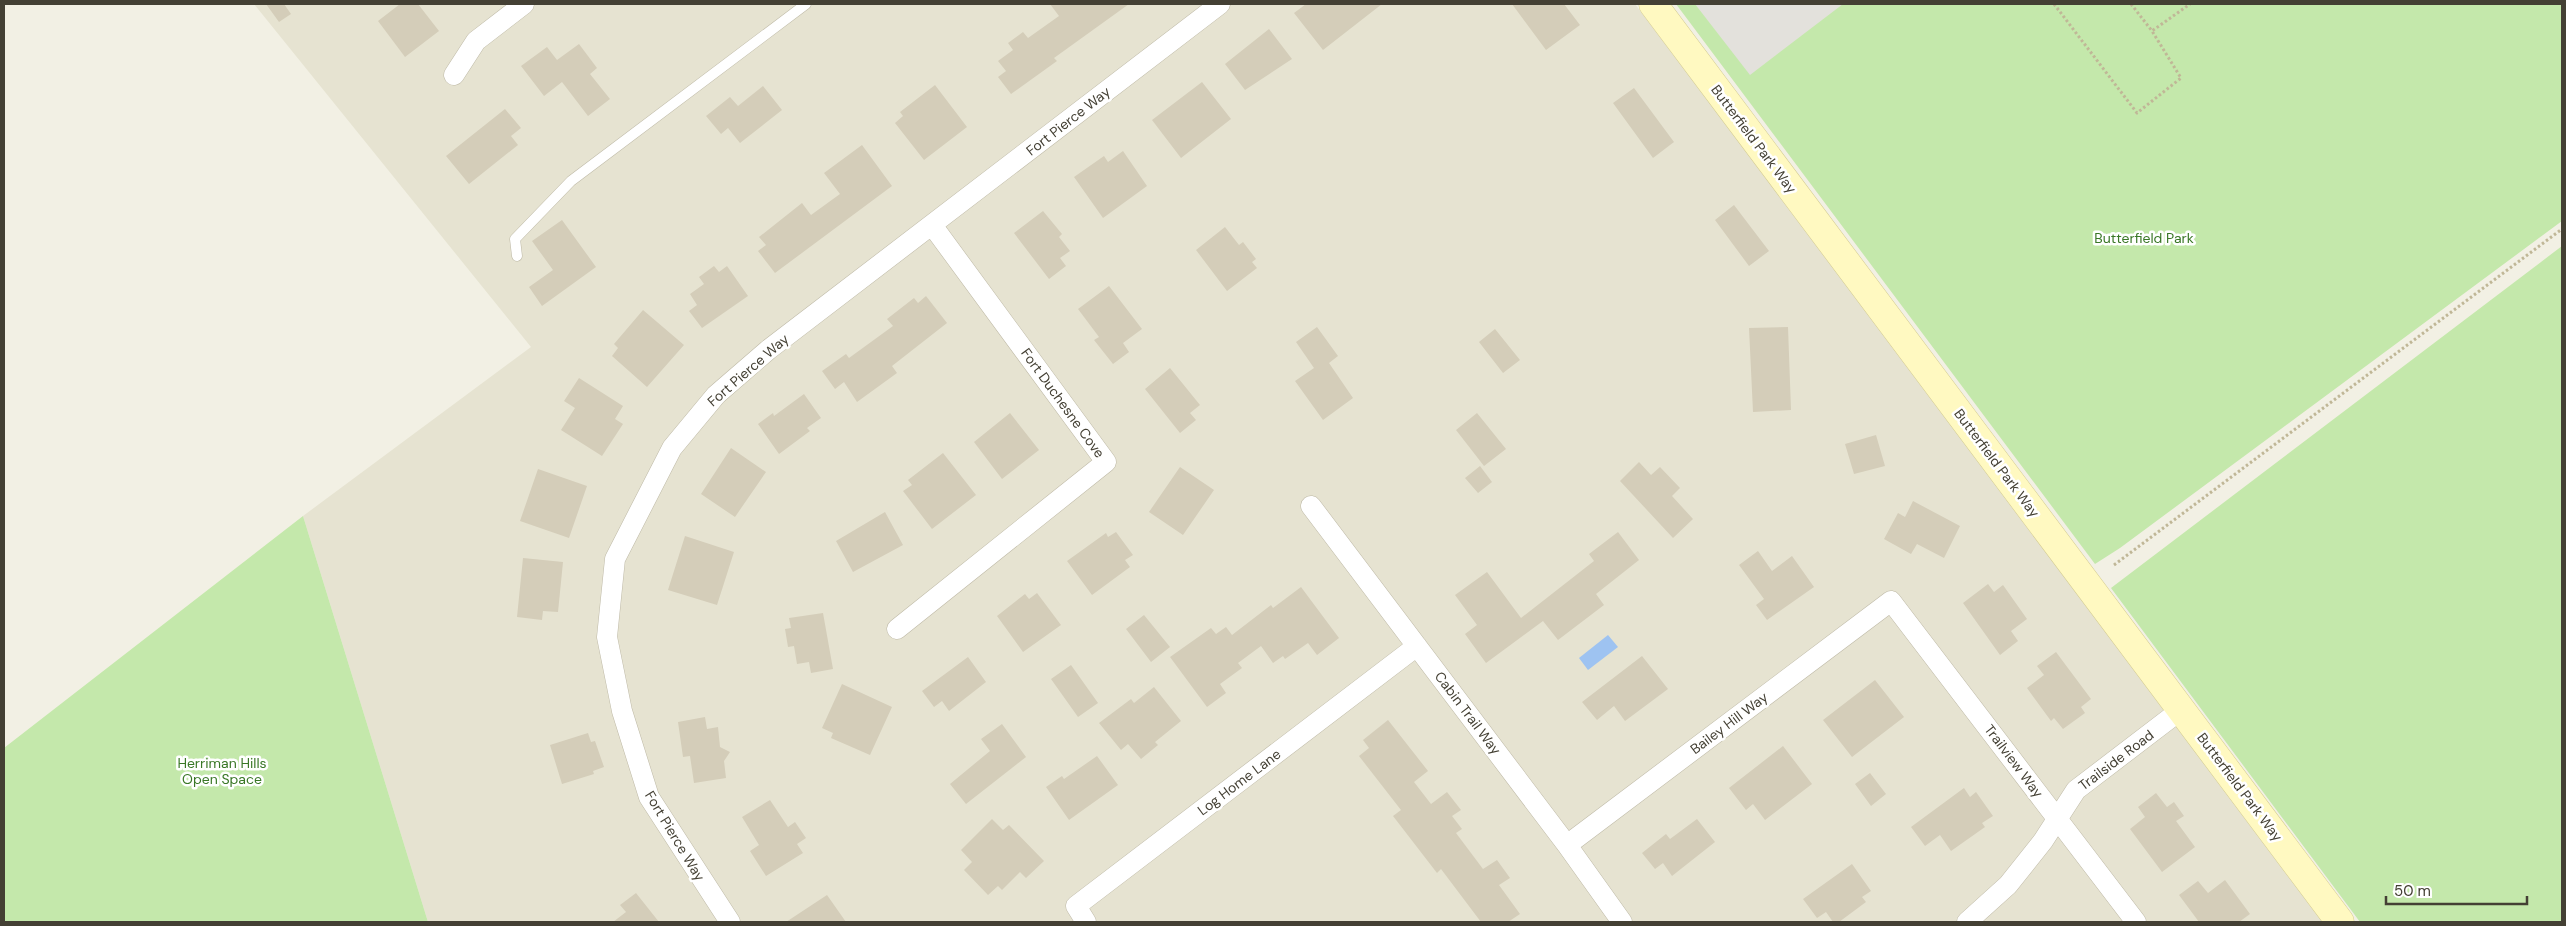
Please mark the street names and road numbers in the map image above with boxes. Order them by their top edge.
street label: Butterfield Park Way [1707,81,1801,197]
street label: Fort Pierce Way [1022,82,1114,159]
street label: Fort Pierce Way [704,330,793,410]
street label: Fort Duchesne Cove [1017,345,1109,461]
street label: Butterfield Park Way [1950,405,2044,521]
street label: Cabin Trail Way [1431,668,1505,758]
street label: Bailey Hill Way [1687,688,1772,758]
street label: Trailview Way [1981,721,2048,801]
street label: Trailside Road [2075,726,2157,794]
street label: Butterfield Park Way [2193,729,2287,845]
street label: Log Home Lane [1194,745,1284,819]
street label: Fort Pierce Way [641,788,709,885]

